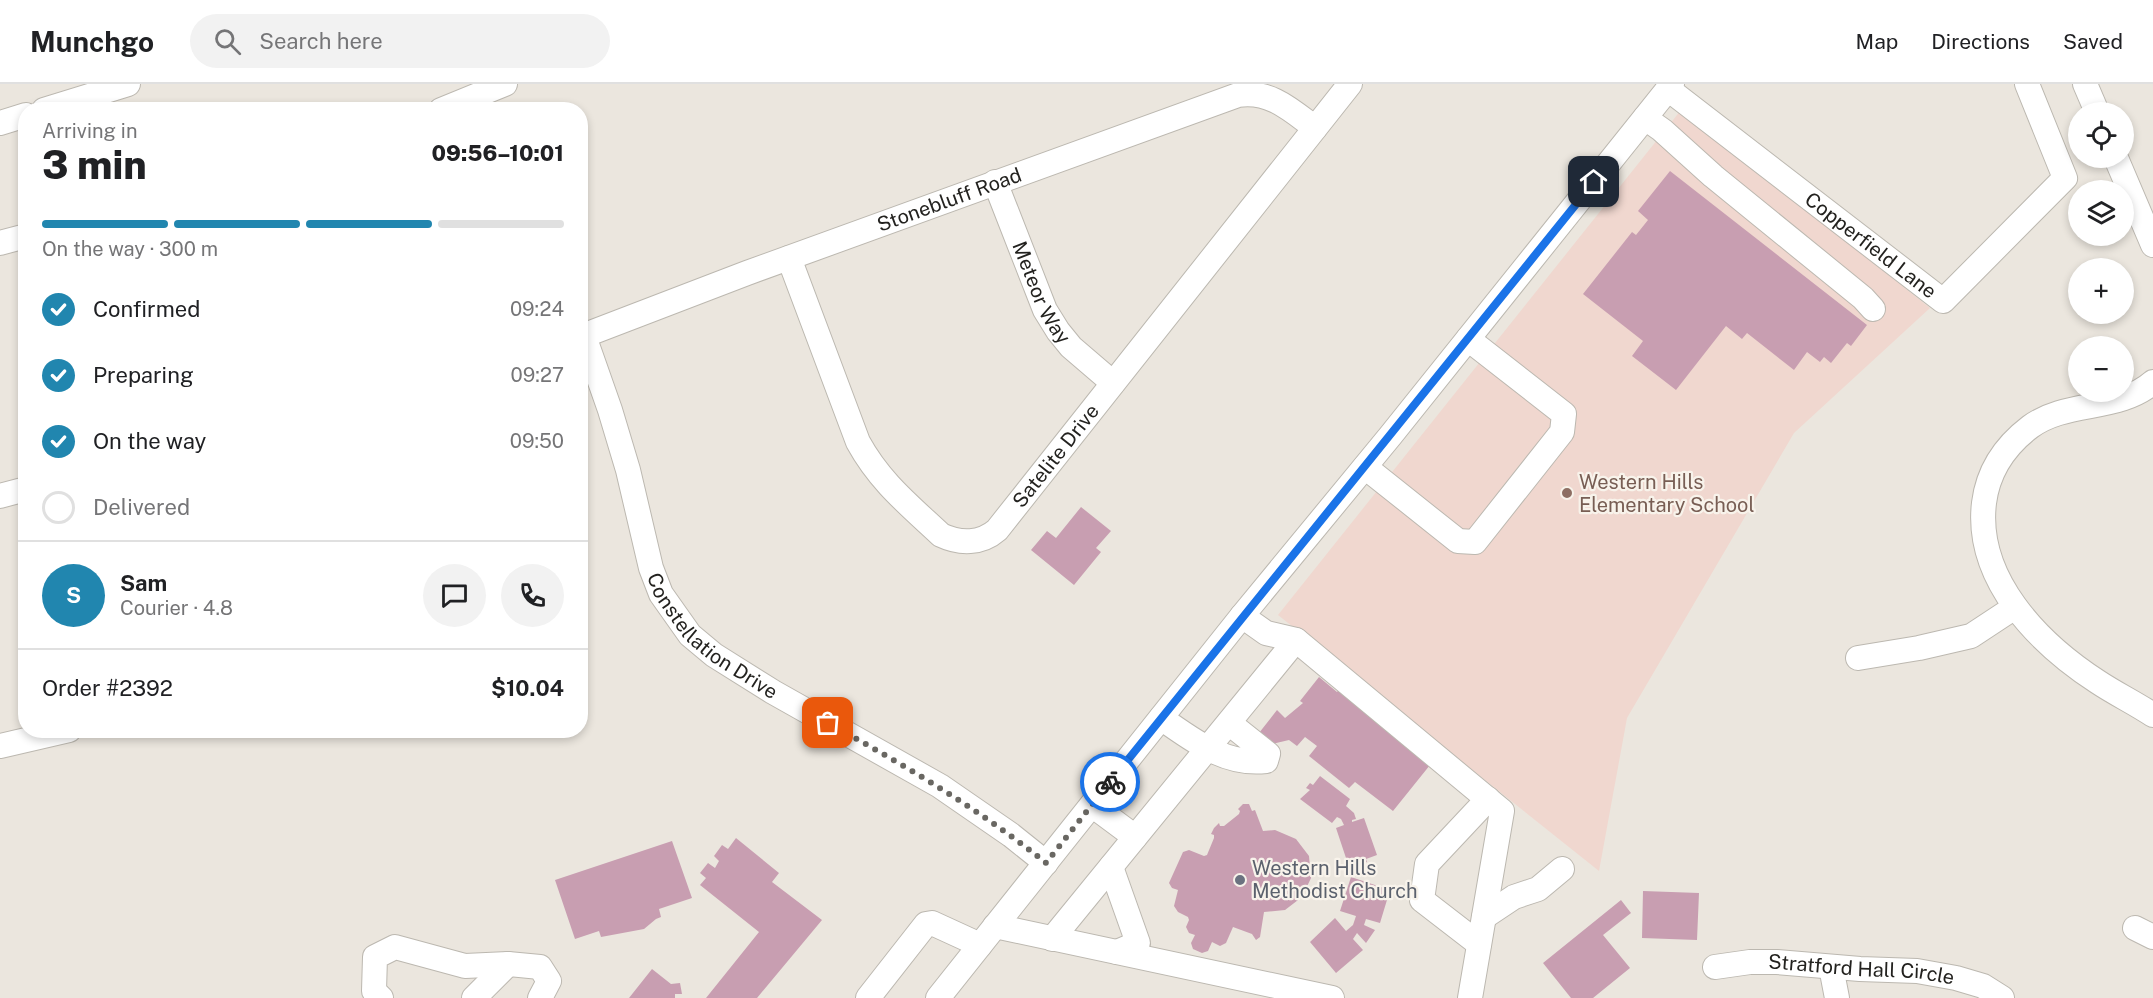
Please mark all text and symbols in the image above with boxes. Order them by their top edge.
search box [190,14,610,68]
text: Munchgo [30,25,154,58]
icon: search [211,25,244,58]
text: Search here [259,28,383,54]
text: Map [1856,29,1898,54]
text: Directions [1931,29,2030,54]
text: Saved [2063,29,2123,54]
map controls [2068,102,2134,402]
button: locate [2068,102,2134,168]
text: Arriving in [42,119,137,143]
text: 09:56–10:01 [432,140,564,166]
text: 3 min [42,142,147,188]
pin [1568,156,1619,207]
street label: Stonebluff Road [874,163,1025,237]
icon: home [1577,165,1610,198]
button: layers [2068,180,2134,246]
street label: Copperfield Lane [1800,187,1941,304]
text: On the way · 300 m [42,237,218,261]
street label: Meteor Way [1007,238,1076,349]
button: + [2068,258,2134,324]
icon: check [42,293,75,326]
text: Confirmed [93,296,200,322]
text: 09:24 [510,297,564,321]
button: − [2068,336,2134,402]
icon: check [42,359,75,392]
text: Preparing [93,362,194,388]
text: 09:27 [511,363,564,387]
street label: Satelite Drive [1007,399,1104,512]
icon: check [42,425,75,458]
text: On the way [93,428,206,454]
text: 09:50 [510,429,564,453]
place label: Western Hills Elementary School [1579,470,1754,517]
marker: Western Hills Elementary School [1560,486,1574,500]
text: Delivered [93,494,190,520]
button: chat [423,564,486,627]
button: phone [501,564,564,627]
text: Sam [120,570,167,596]
street label: Constellation Drive [642,570,782,704]
text: S [66,582,81,608]
text: Courier · 4.8 [120,596,233,620]
text: Order #2392 [42,675,173,701]
text: $10.04 [491,675,564,701]
pin [802,697,853,748]
icon: bag [811,706,844,739]
courier [1080,752,1140,812]
icon: bike [1094,766,1127,799]
place label: Western Hills Methodist Church [1252,856,1418,903]
marker: Western Hills Methodist Church [1233,873,1247,887]
street label: Stratford Hall Circle [1768,950,1956,989]

